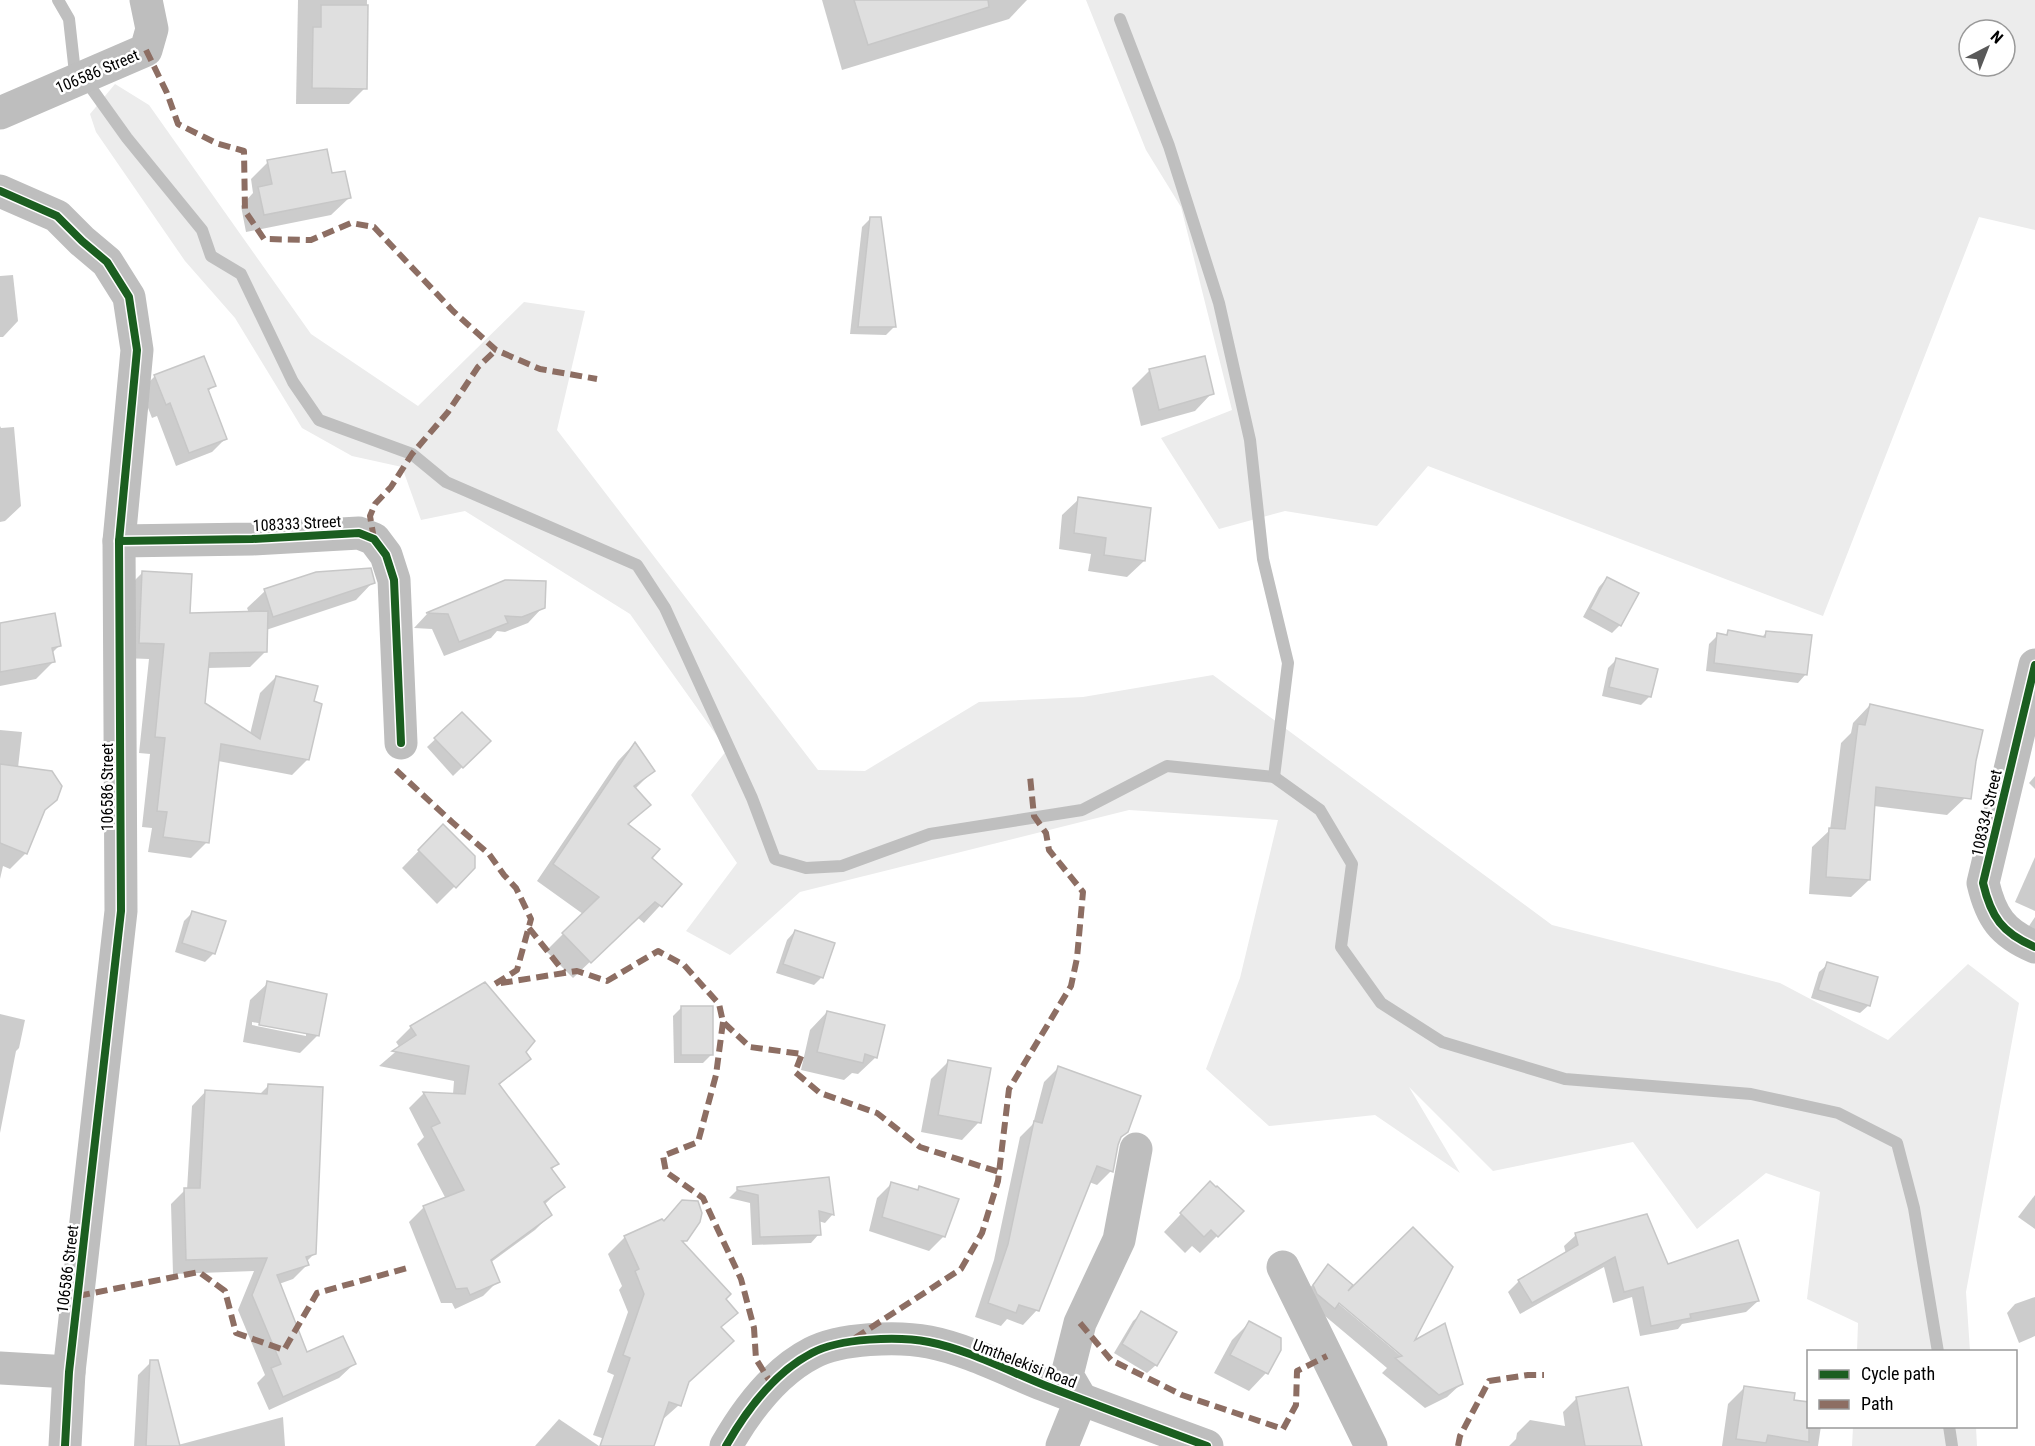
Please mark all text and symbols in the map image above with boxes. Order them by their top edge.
north arrow [1957,18,2017,78]
text: N [1987,27,2007,48]
street label: 106586 Street [53,45,142,98]
street label: 108333 Street [252,512,342,535]
street label: 106586 Street [98,742,117,831]
street label: 108334 Street [1967,768,2006,858]
street label: 106586 Street [53,1224,82,1314]
street label: Umthelekisi Road [970,1335,1079,1392]
legend [1807,1350,2017,1428]
text: Cycle path [1861,1363,1935,1384]
text: Path [1861,1393,1894,1414]

